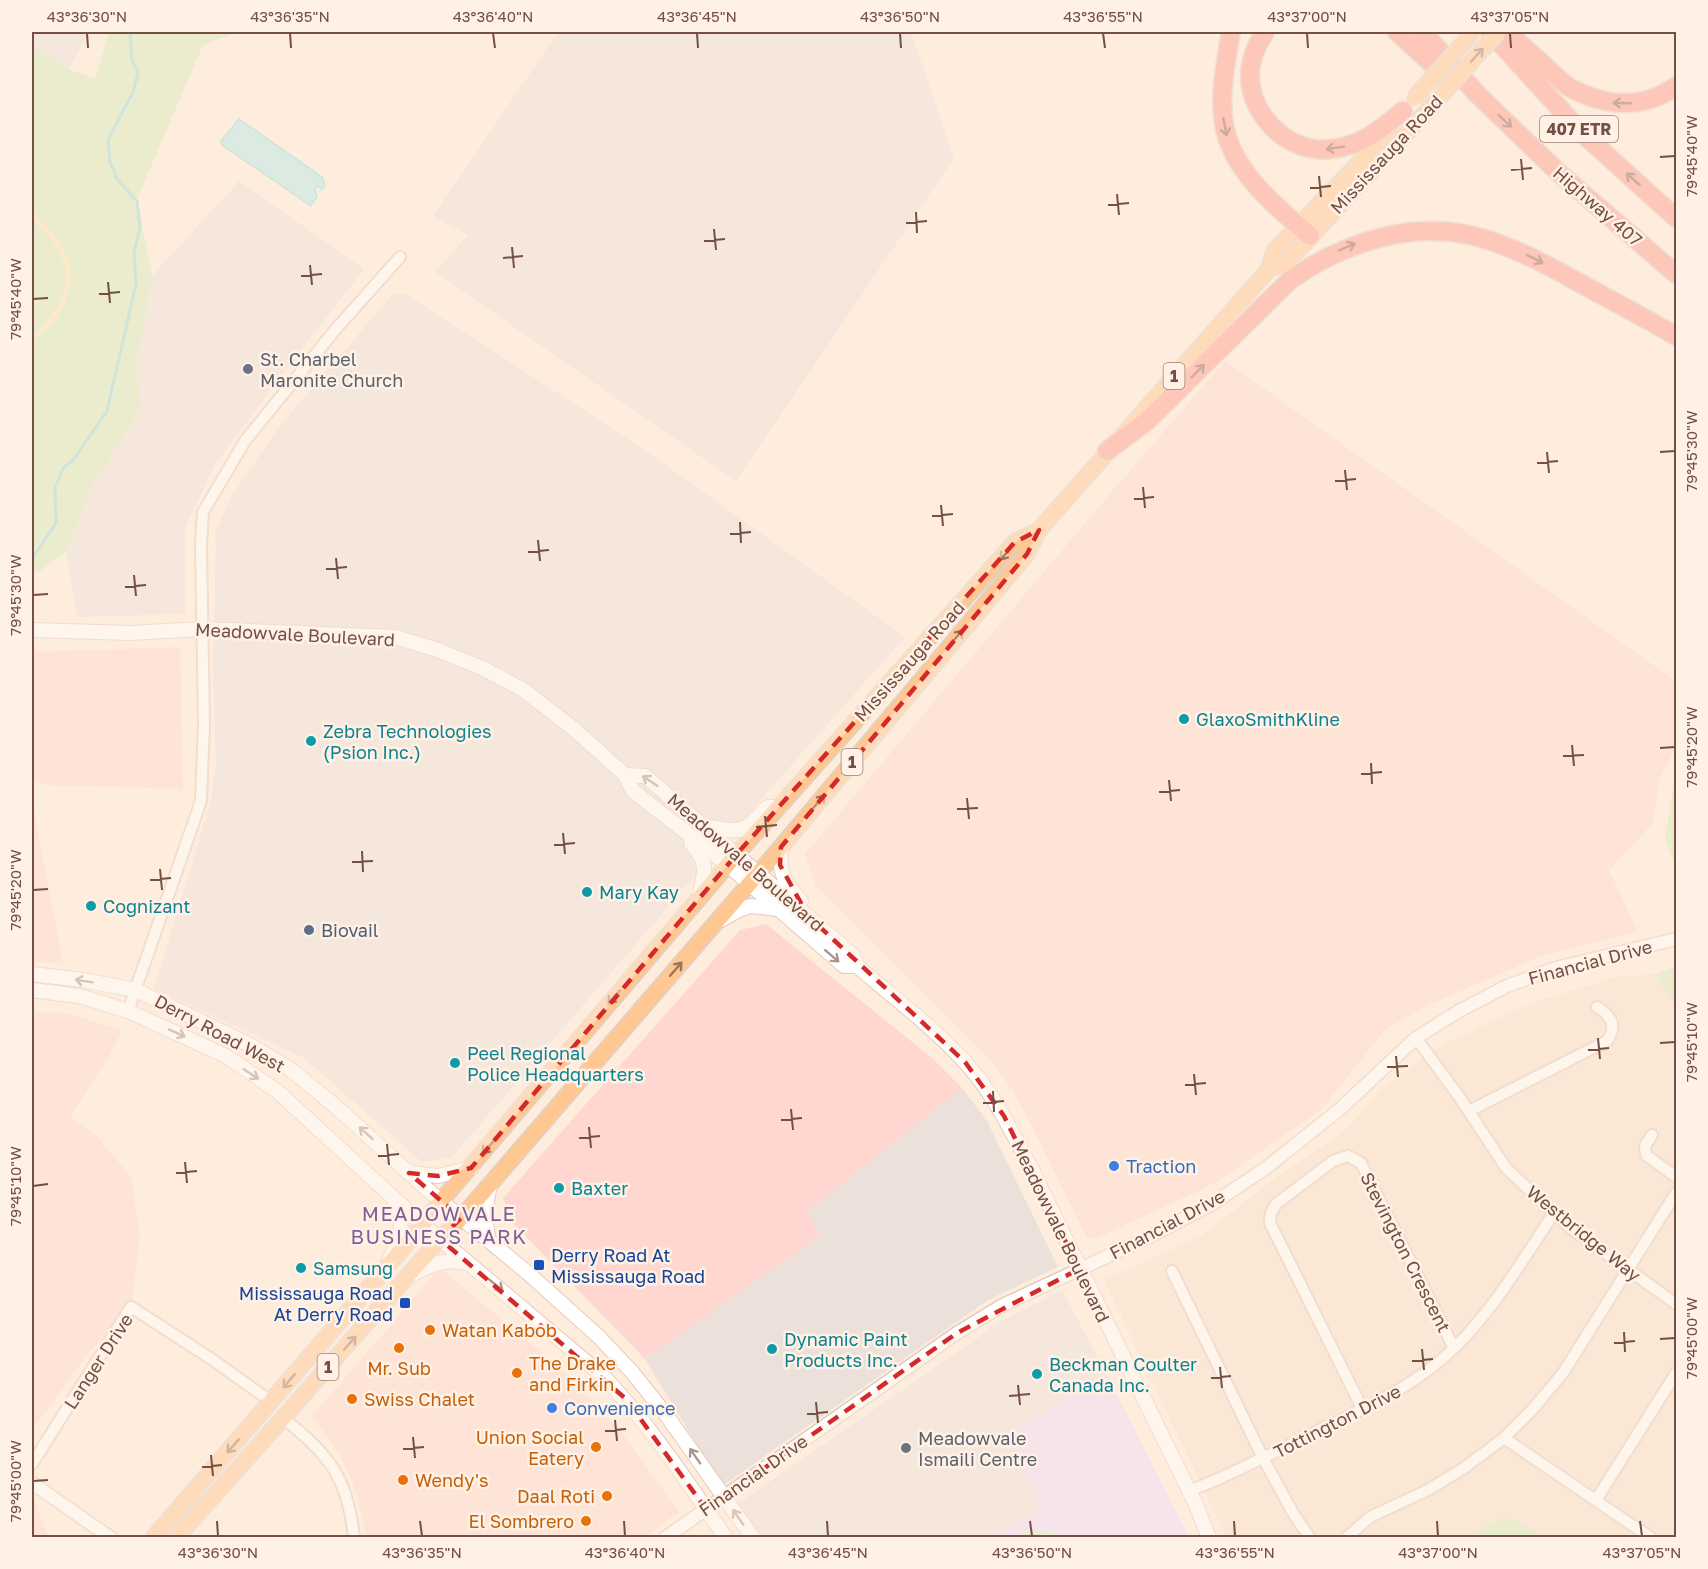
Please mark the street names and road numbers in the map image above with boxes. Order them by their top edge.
street label: Mississauga Road [1325,90,1447,218]
road number: 407 ETR [1540,116,1618,142]
street label: Highway 407 [1549,161,1647,251]
road number: 1 [1164,363,1184,389]
street label: Mississauga Road [849,596,969,726]
street label: Meadowvale Boulevard [195,618,395,650]
road number: 1 [842,749,862,775]
street label: Meadowvale Boulevard [663,788,829,936]
street label: Financial Drive [1526,935,1654,989]
street label: Derry Road West [151,989,289,1077]
street label: Meadowvale Boulevard [1007,1136,1115,1326]
street label: Stevington Crescent [1356,1168,1456,1336]
street label: Westbridge Way [1523,1180,1645,1286]
street label: Financial Drive [1106,1184,1228,1264]
street label: Langer Drive [59,1309,137,1413]
road number: 1 [318,1354,338,1380]
street label: Tottington Drive [1270,1379,1404,1463]
street label: Financial Drive [694,1429,812,1521]

